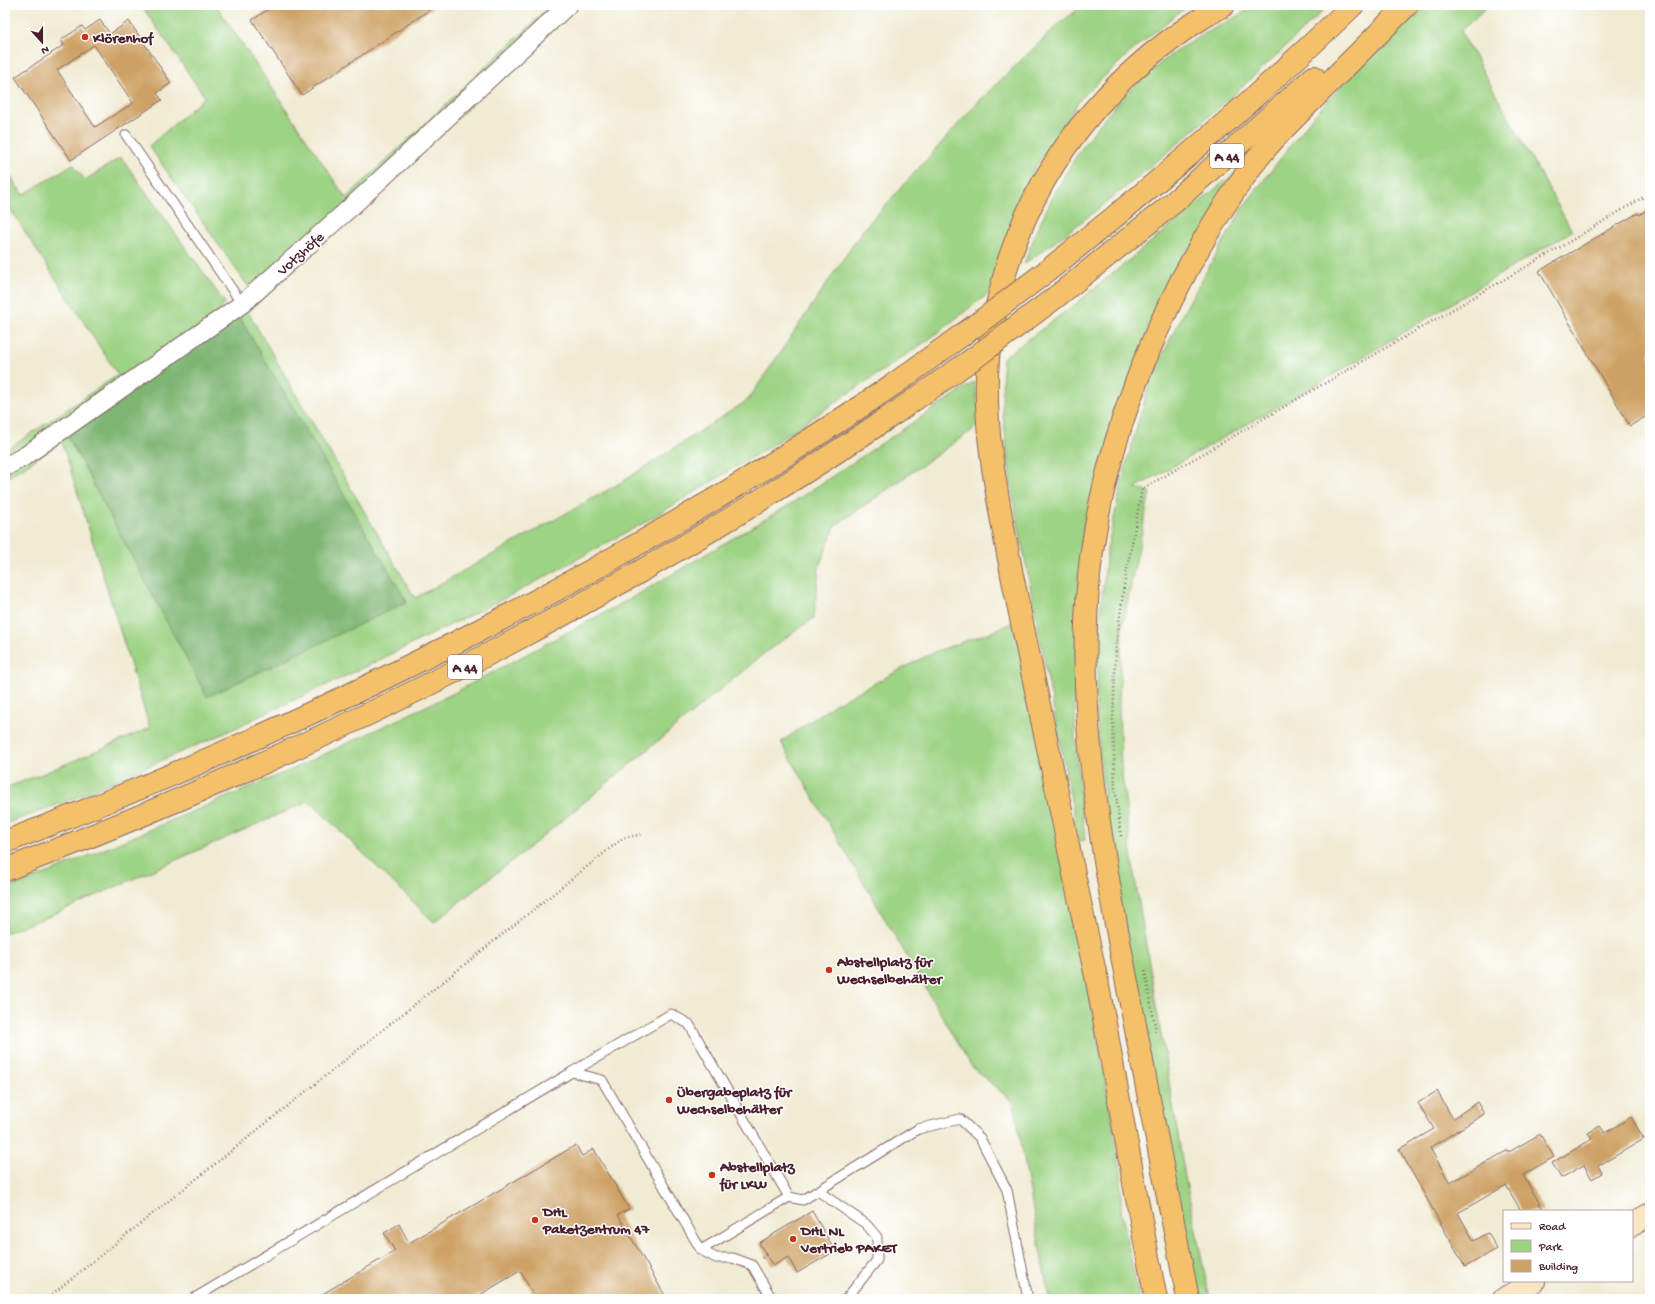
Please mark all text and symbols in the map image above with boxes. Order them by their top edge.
north arrow [22,22,62,62]
place label: Klörenhof [92,30,154,48]
marker: Klörenhof [80,32,90,42]
text: N [39,43,50,56]
road number: A 44 [1210,144,1244,168]
street label: Votzhöfe [273,229,329,281]
road number: A 44 [448,655,482,679]
place label: Abstellplatz für Wechselbehälter [836,954,943,989]
marker: Abstellplatz für Wechselbehälter [824,965,834,975]
place label: Übergabeplatz für Wechselbehälter [676,1084,793,1119]
marker: Übergabeplatz für Wechselbehälter [664,1095,674,1105]
place label: Abstellplatz für LKW [719,1159,796,1194]
marker: Abstellplatz für LKW [707,1170,717,1180]
place label: DHL Paketzentrum 47 [541,1204,650,1239]
legend [1503,1210,1633,1282]
marker: DHL Paketzentrum 47 [530,1215,540,1225]
text: Road [1539,1221,1566,1235]
place label: DHL NL Vertrieb PAKET [799,1223,898,1258]
marker: DHL NL Vertrieb PAKET [788,1234,798,1244]
text: Park [1538,1241,1564,1255]
text: Building [1538,1261,1578,1275]

